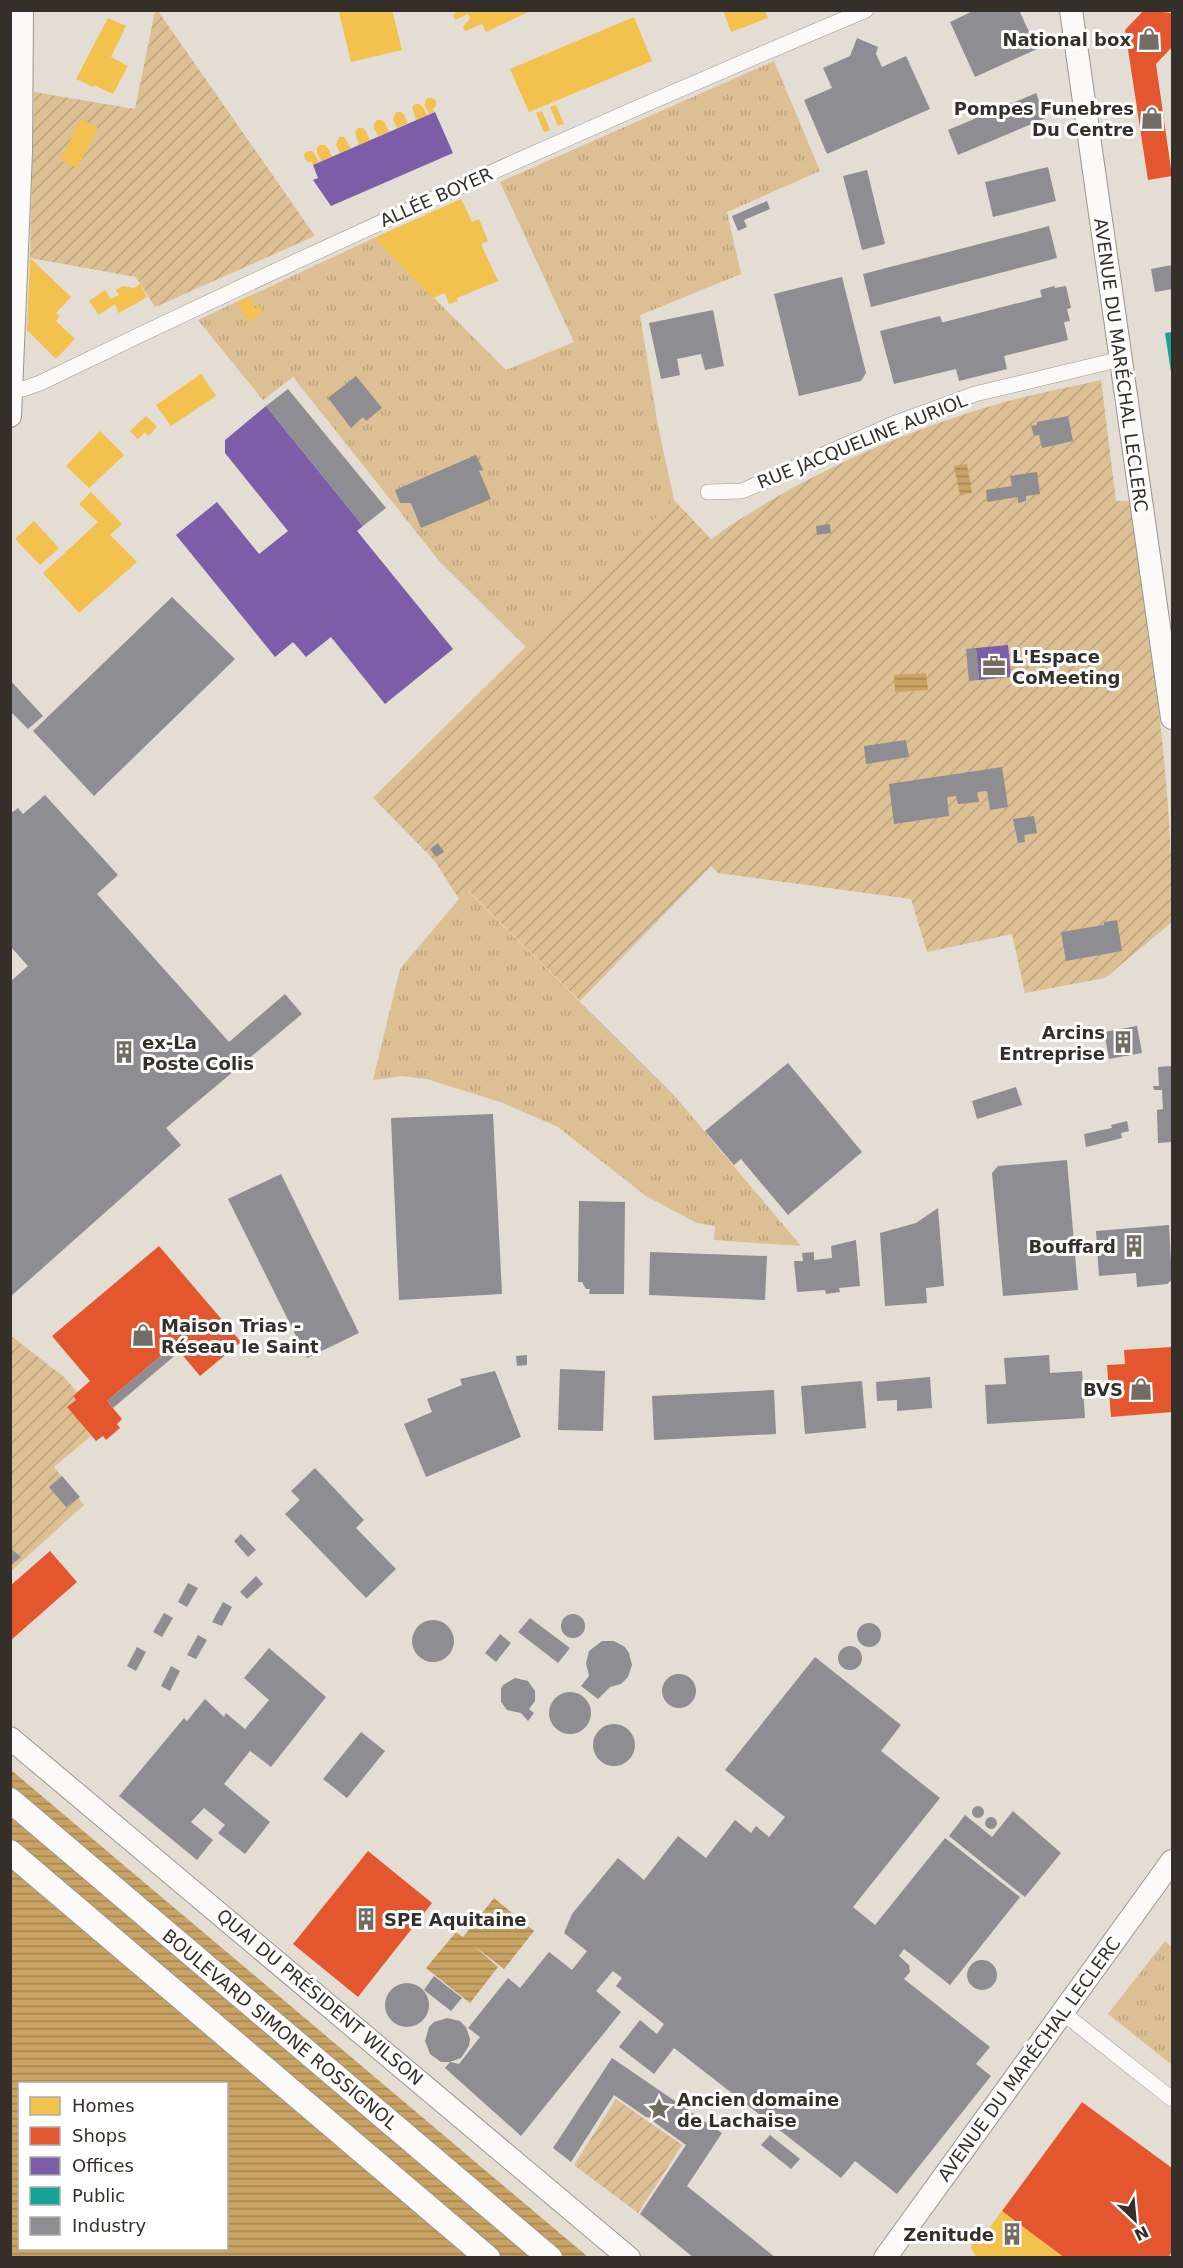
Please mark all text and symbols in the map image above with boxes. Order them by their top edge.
shop icon: National box [1136,26,1162,52]
place label: National box [1002,29,1131,50]
place label: Pompes Funebres Du Centre [954,98,1134,140]
shop icon: Pompes Funebres Du Centre [1139,105,1165,131]
street label: ALLÉE BOYER [376,163,496,231]
street label: AVENUE DU MARÉCHAL LECLERC [1090,217,1152,513]
street label: RUE JACQUELINE AURIOL [754,389,970,493]
place label: L'Espace CoMeeting [1012,646,1120,688]
office icon: L'Espace CoMeeting [981,653,1007,679]
place label: Arcins Entreprise [999,1022,1105,1064]
building icon: Arcins Entreprise [1110,1029,1136,1055]
place label: ex-La Poste Colis [142,1032,254,1074]
building icon: ex-La Poste Colis [111,1039,137,1065]
building icon: Bouffard [1121,1233,1147,1259]
place label: Bouffard [1029,1236,1116,1257]
place label: Maison Trias - Réseau le Saint [161,1315,319,1357]
shop icon: Maison Trias - Réseau le Saint [130,1322,156,1348]
shop icon: BVS [1128,1376,1154,1402]
place label: BVS [1083,1379,1123,1400]
street label: QUAI DU PRÉSIDENT WILSON [213,1905,427,2089]
building icon: SPE Aquitaine [353,1906,379,1932]
place label: SPE Aquitaine [384,1909,526,1930]
street label: BOULEVARD SIMONE ROSSIGNOL [158,1925,402,2133]
street label: AVENUE DU MARÉCHAL LECLERC [933,1933,1125,2185]
legend [18,2082,228,2250]
place label: Ancien domaine de Lachaise [677,2089,839,2131]
text: Homes [72,2095,135,2116]
place icon: Ancien domaine de Lachaise [646,2096,672,2122]
text: Shops [72,2125,127,2146]
text: Offices [72,2155,134,2176]
text: Public [72,2185,125,2206]
north arrow [1105,2190,1165,2250]
text: Industry [72,2215,146,2236]
building icon: Zenitude [999,2221,1025,2247]
text: N [1131,2222,1152,2245]
place label: Zenitude [903,2224,994,2245]

